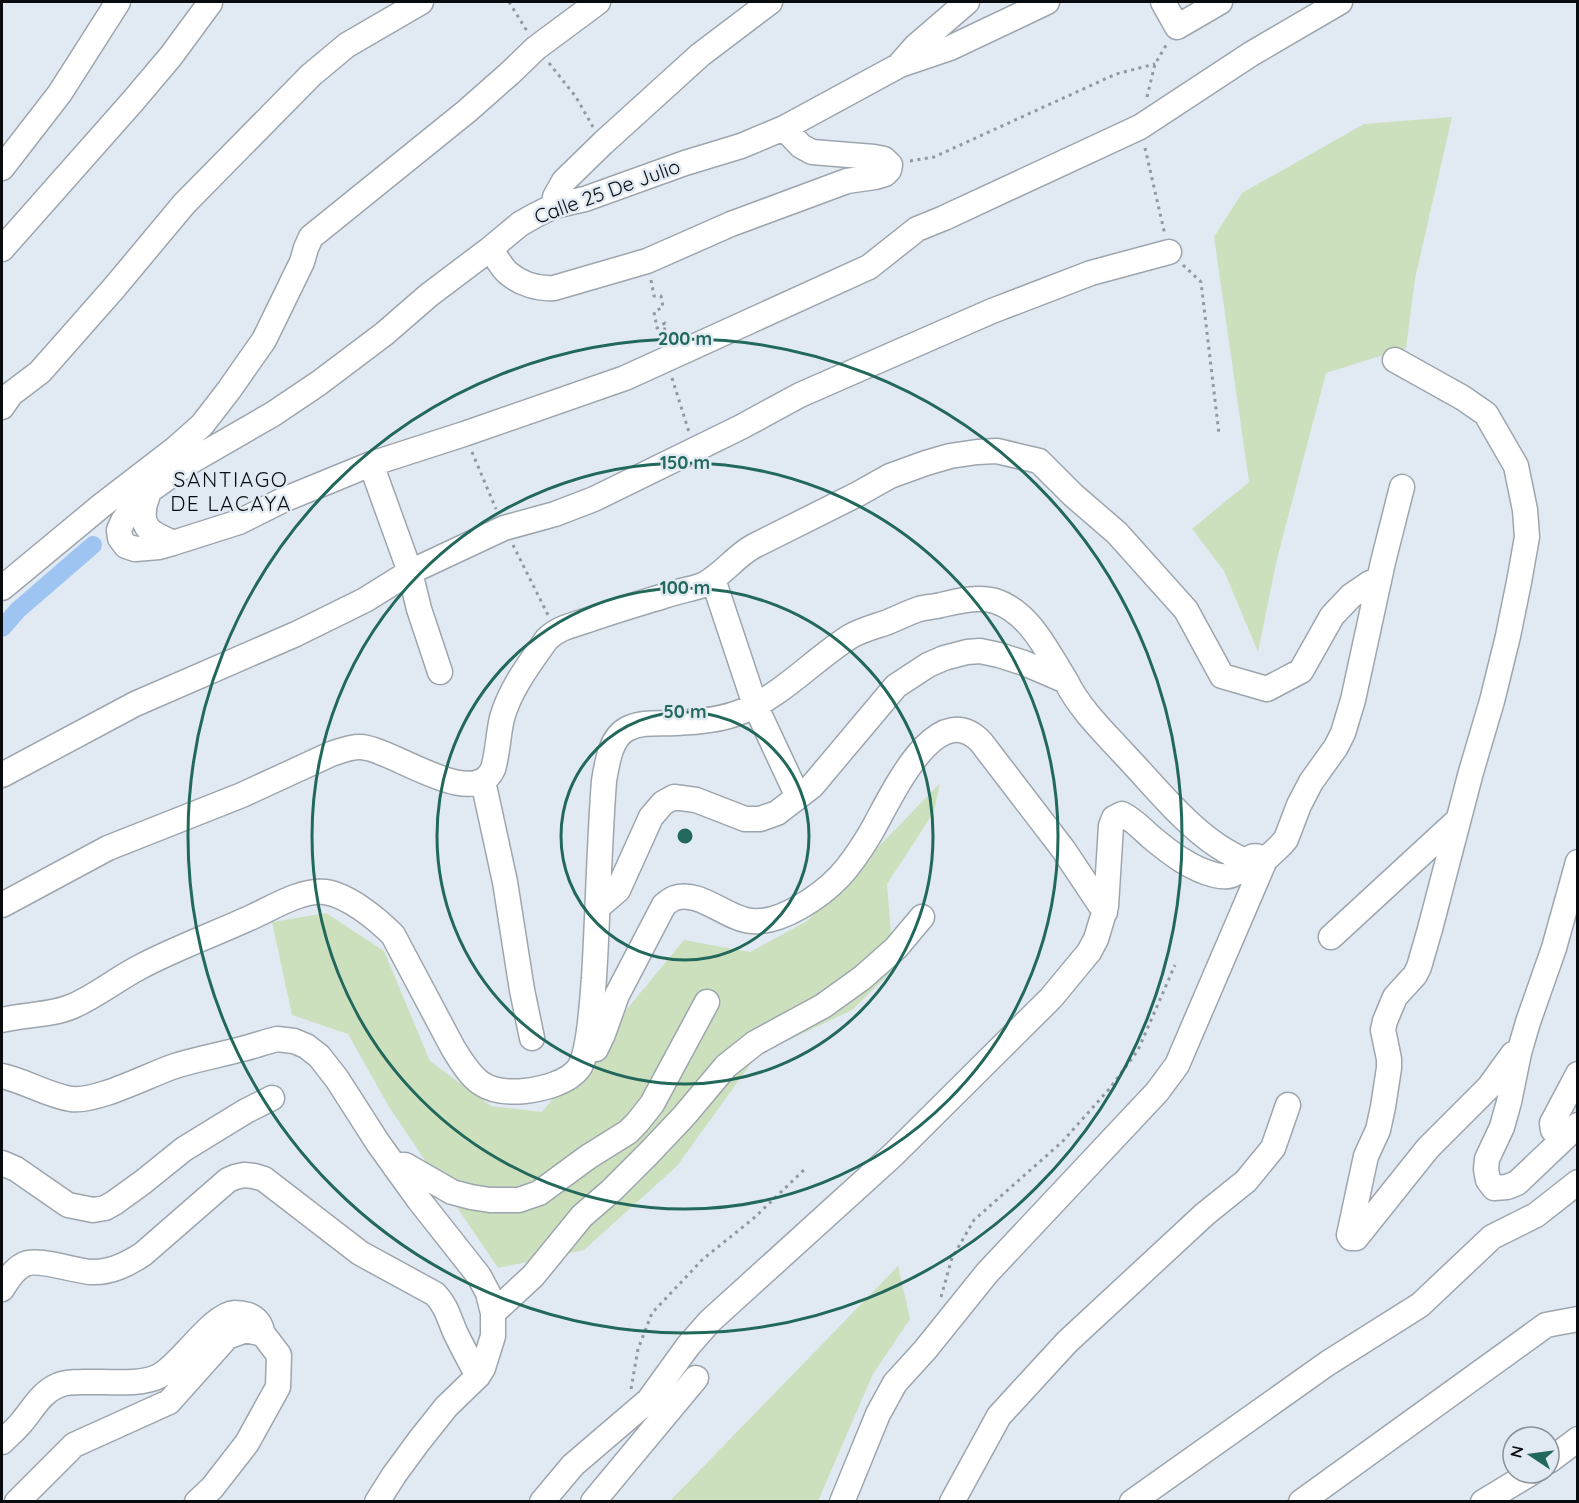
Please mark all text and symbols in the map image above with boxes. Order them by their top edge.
street label: Calle 25 De Julio [531,153,683,229]
text: 200 m [658,327,712,350]
text: 150 m [660,451,710,474]
district label: SANTIAGO DE LACAYA [170,466,292,516]
text: 100 m [660,576,710,599]
text: 50 m [663,700,707,723]
centre of rings [675,826,695,846]
north arrow [1501,1425,1561,1485]
text: N [1505,1444,1527,1460]

